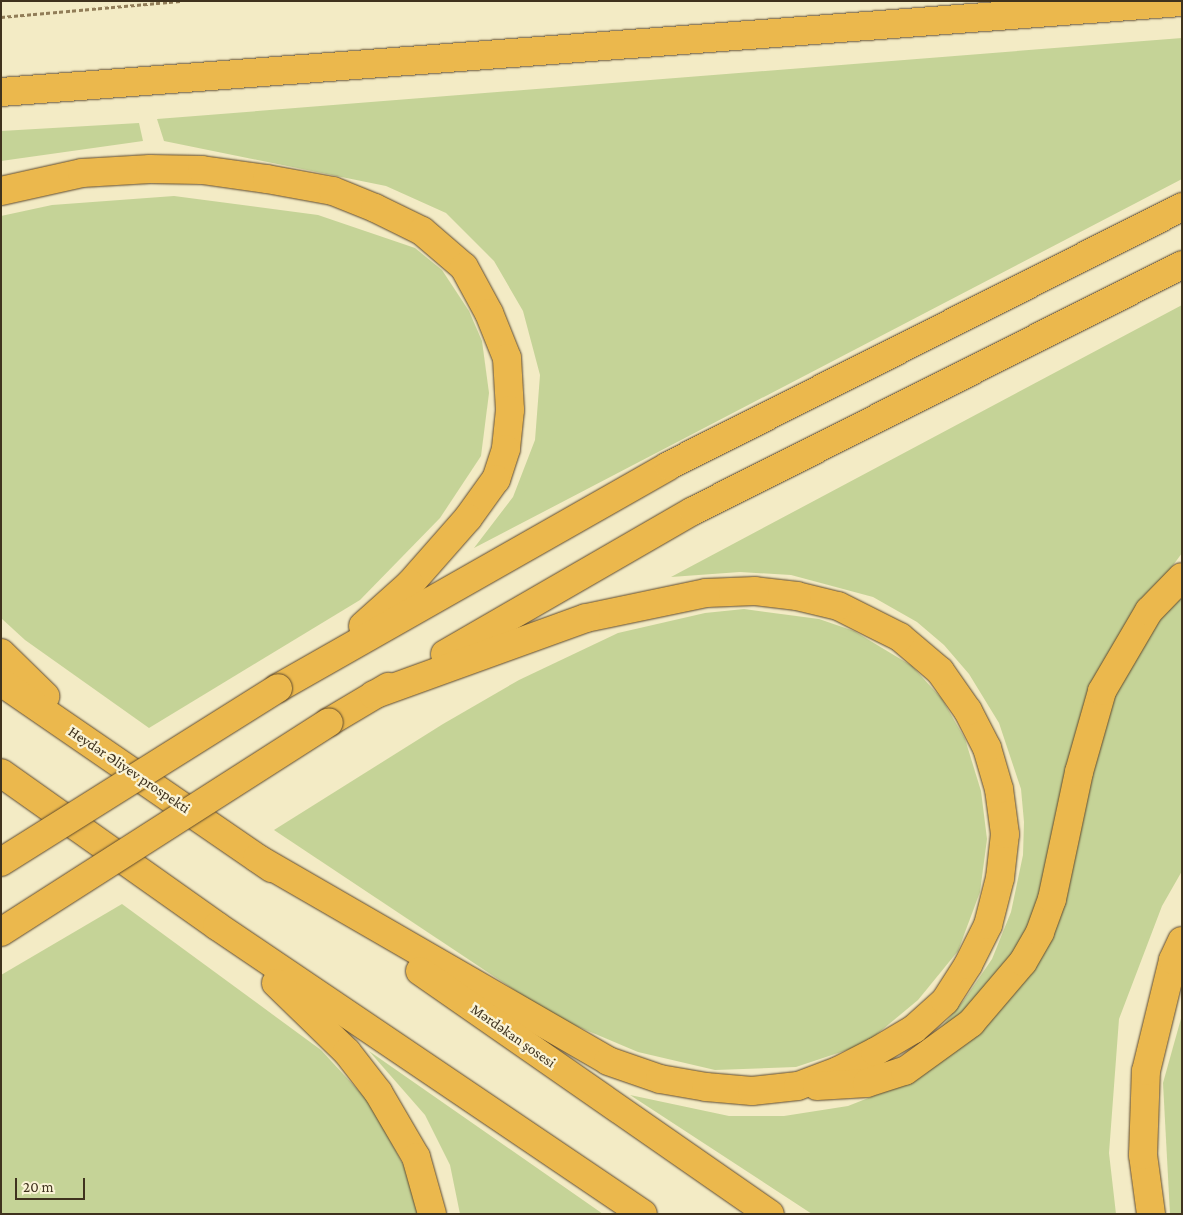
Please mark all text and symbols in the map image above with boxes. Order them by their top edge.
street label: Heydər Əliyev prospekti [65,723,193,817]
street label: Mərdəkan şosesi [467,1000,559,1072]
scale bar [18,1168,88,1200]
text: 20 m [23,1179,54,1195]

